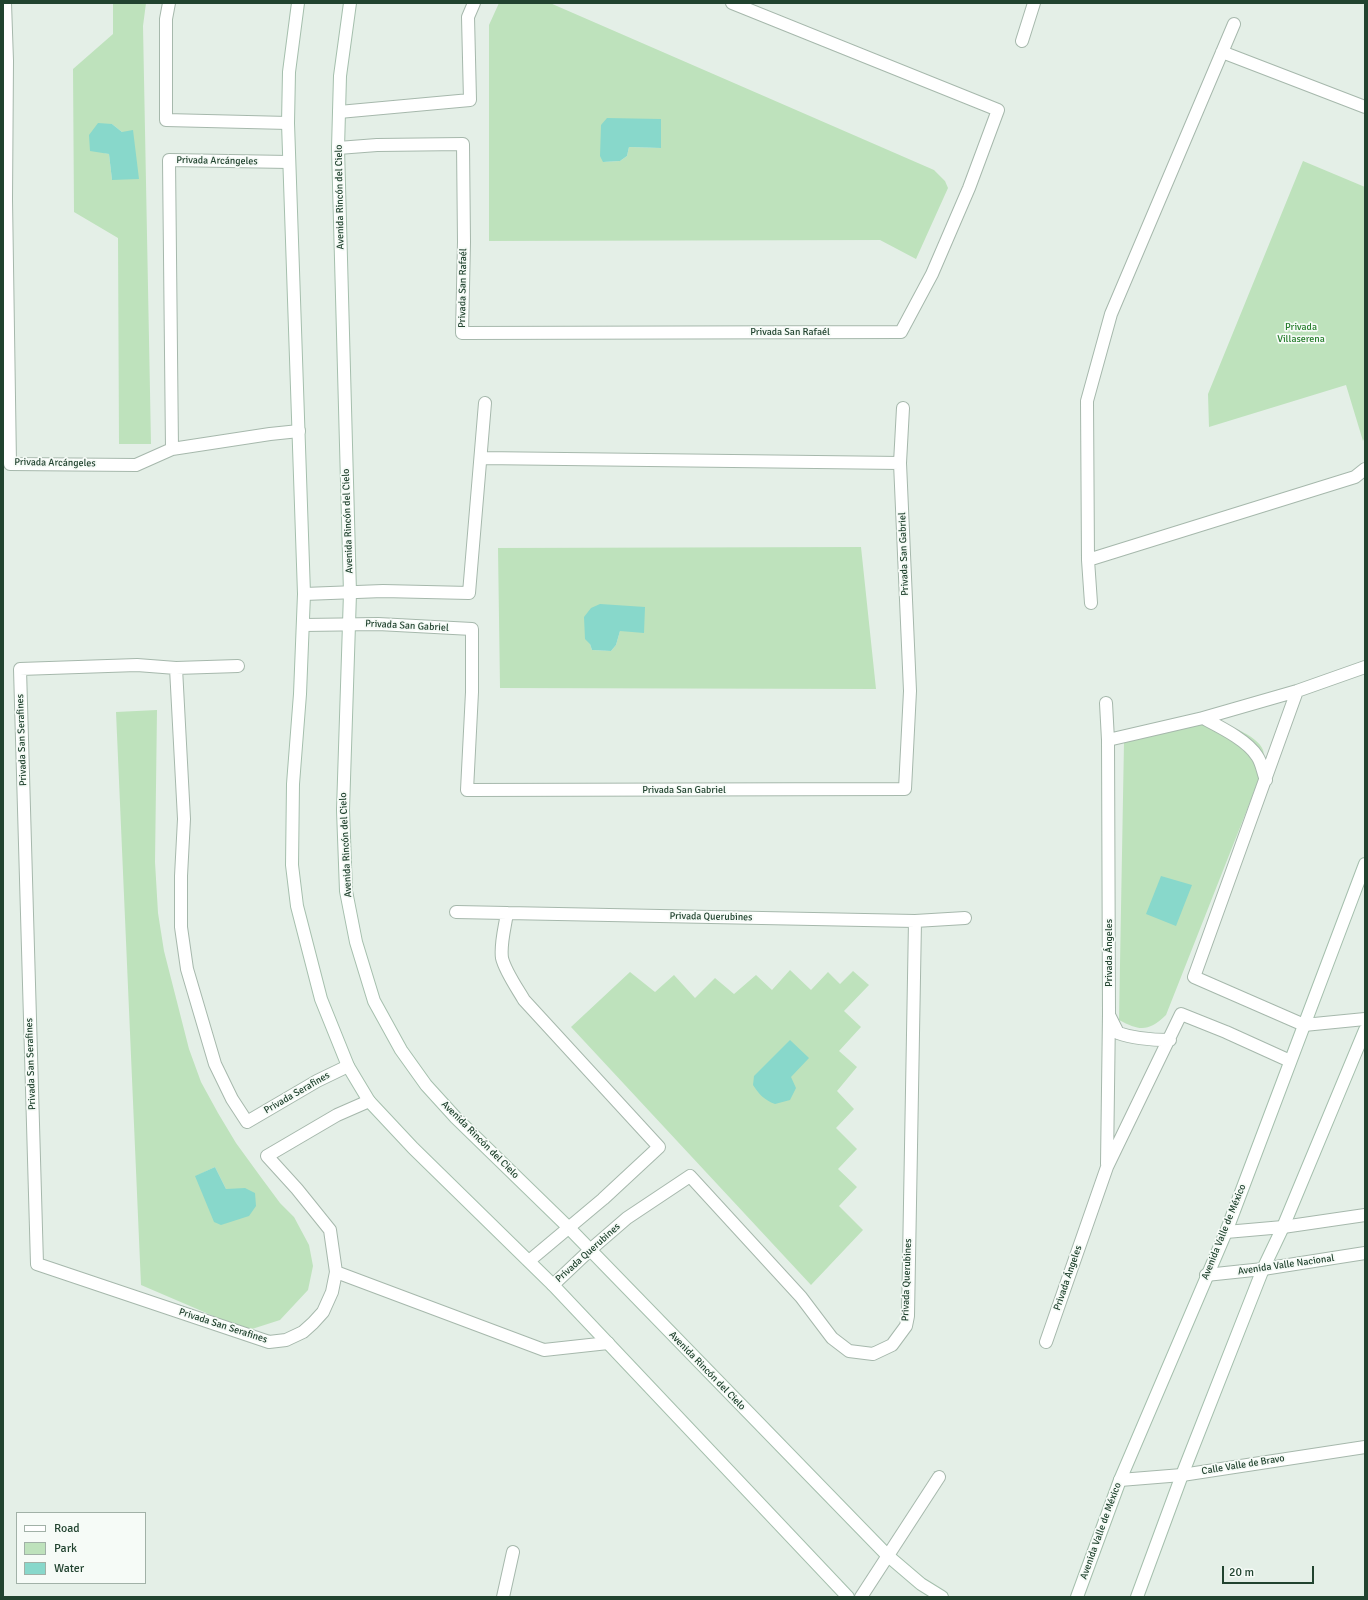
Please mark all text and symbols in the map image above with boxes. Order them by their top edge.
street label: Avenida Rincón del Cielo [333,144,347,250]
street label: Privada Arcángeles [176,154,258,168]
street label: Privada San Rafaél [456,248,470,328]
park label: Privada Villaserena [1277,321,1325,344]
street label: Privada San Rafaél [750,326,830,338]
street label: Privada Arcángeles [14,456,96,470]
street label: Avenida Rincón del Cielo [340,468,356,574]
street label: Privada San Gabriel [897,512,911,596]
street label: Privada San Gabriel [365,618,449,634]
street label: Privada San Serafines [14,694,30,786]
street label: Privada San Gabriel [642,784,726,796]
street label: Avenida Rincón del Cielo [337,792,355,898]
street label: Privada Querubines [669,910,753,924]
street label: Privada Ángeles [1103,919,1115,987]
street label: Privada San Serafines [23,1018,39,1110]
street label: Privada Serafines [262,1069,332,1117]
street label: Avenida Rincón del Cielo [439,1099,521,1181]
street label: Avenida Valle de México [1199,1182,1249,1282]
street label: Privada Querubines [553,1221,623,1285]
street label: Privada Querubines [900,1238,914,1322]
street label: Privada Ángeles [1051,1244,1085,1312]
street label: Avenida Valle Nacional [1237,1252,1335,1278]
street label: Privada San Serafines [177,1306,269,1346]
street label: Avenida Rincón del Cielo [666,1329,748,1413]
street label: Calle Valle de Bravo [1201,1453,1285,1477]
street label: Avenida Valle de México [1078,1481,1124,1581]
legend [16,1512,146,1584]
text: Road [54,1521,80,1536]
text: Park [54,1541,77,1556]
scale bar [1224,1558,1316,1584]
text: Water [54,1561,84,1576]
text: 20 m [1229,1565,1254,1580]

